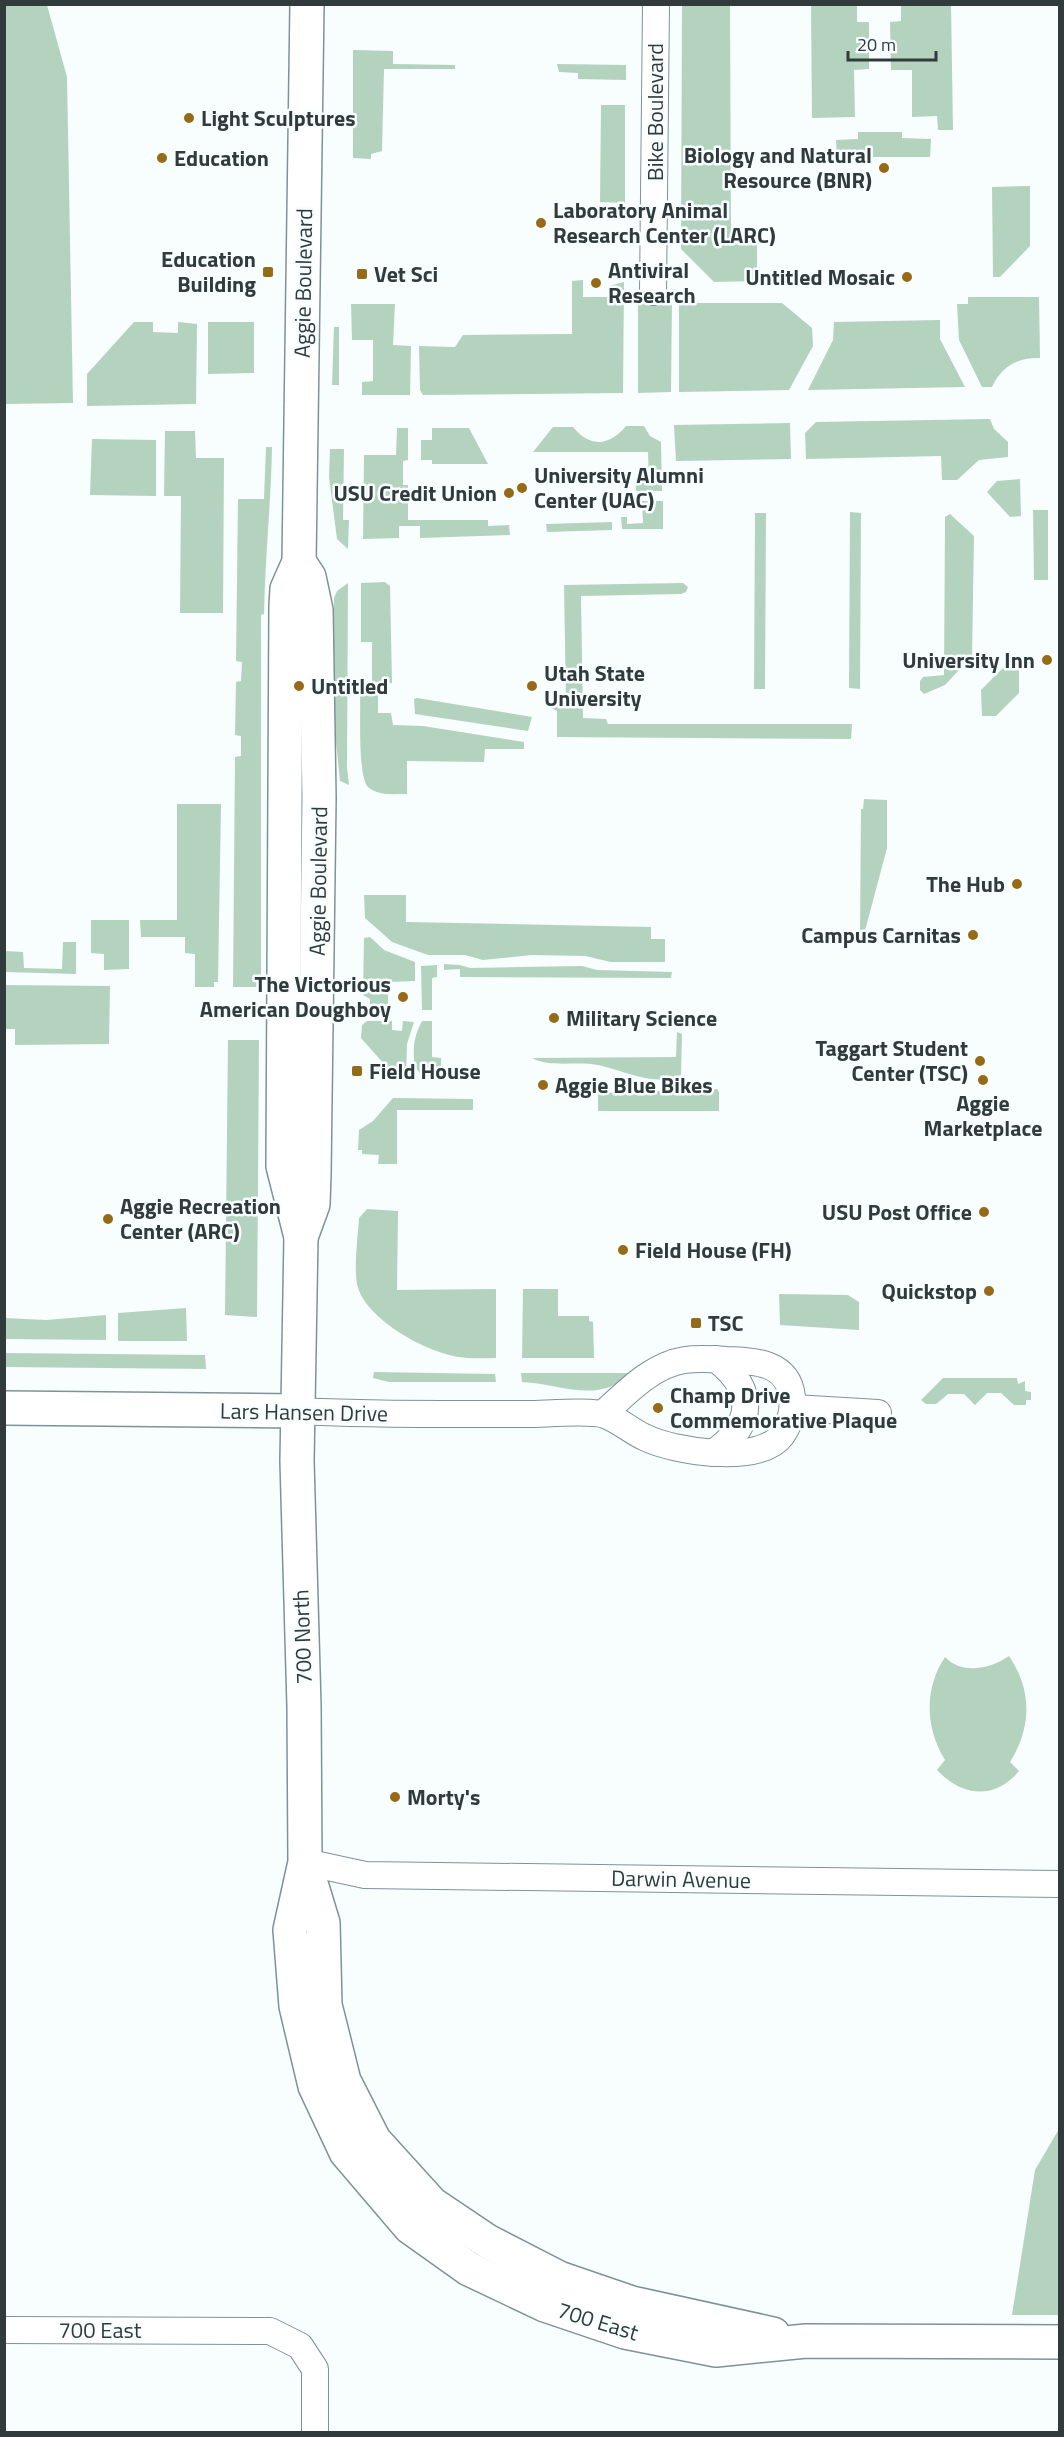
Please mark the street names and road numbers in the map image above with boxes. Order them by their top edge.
street label: Bike Boulevard [638,43,672,181]
street label: Aggie Boulevard [285,208,321,358]
street label: Aggie Boulevard [300,806,336,956]
street label: Lars Hansen Drive [220,1394,388,1430]
street label: 700 North [283,1589,321,1685]
street label: Darwin Avenue [611,1861,751,1897]
street label: 700 East [553,2293,643,2349]
street label: 700 East [59,2313,142,2347]

